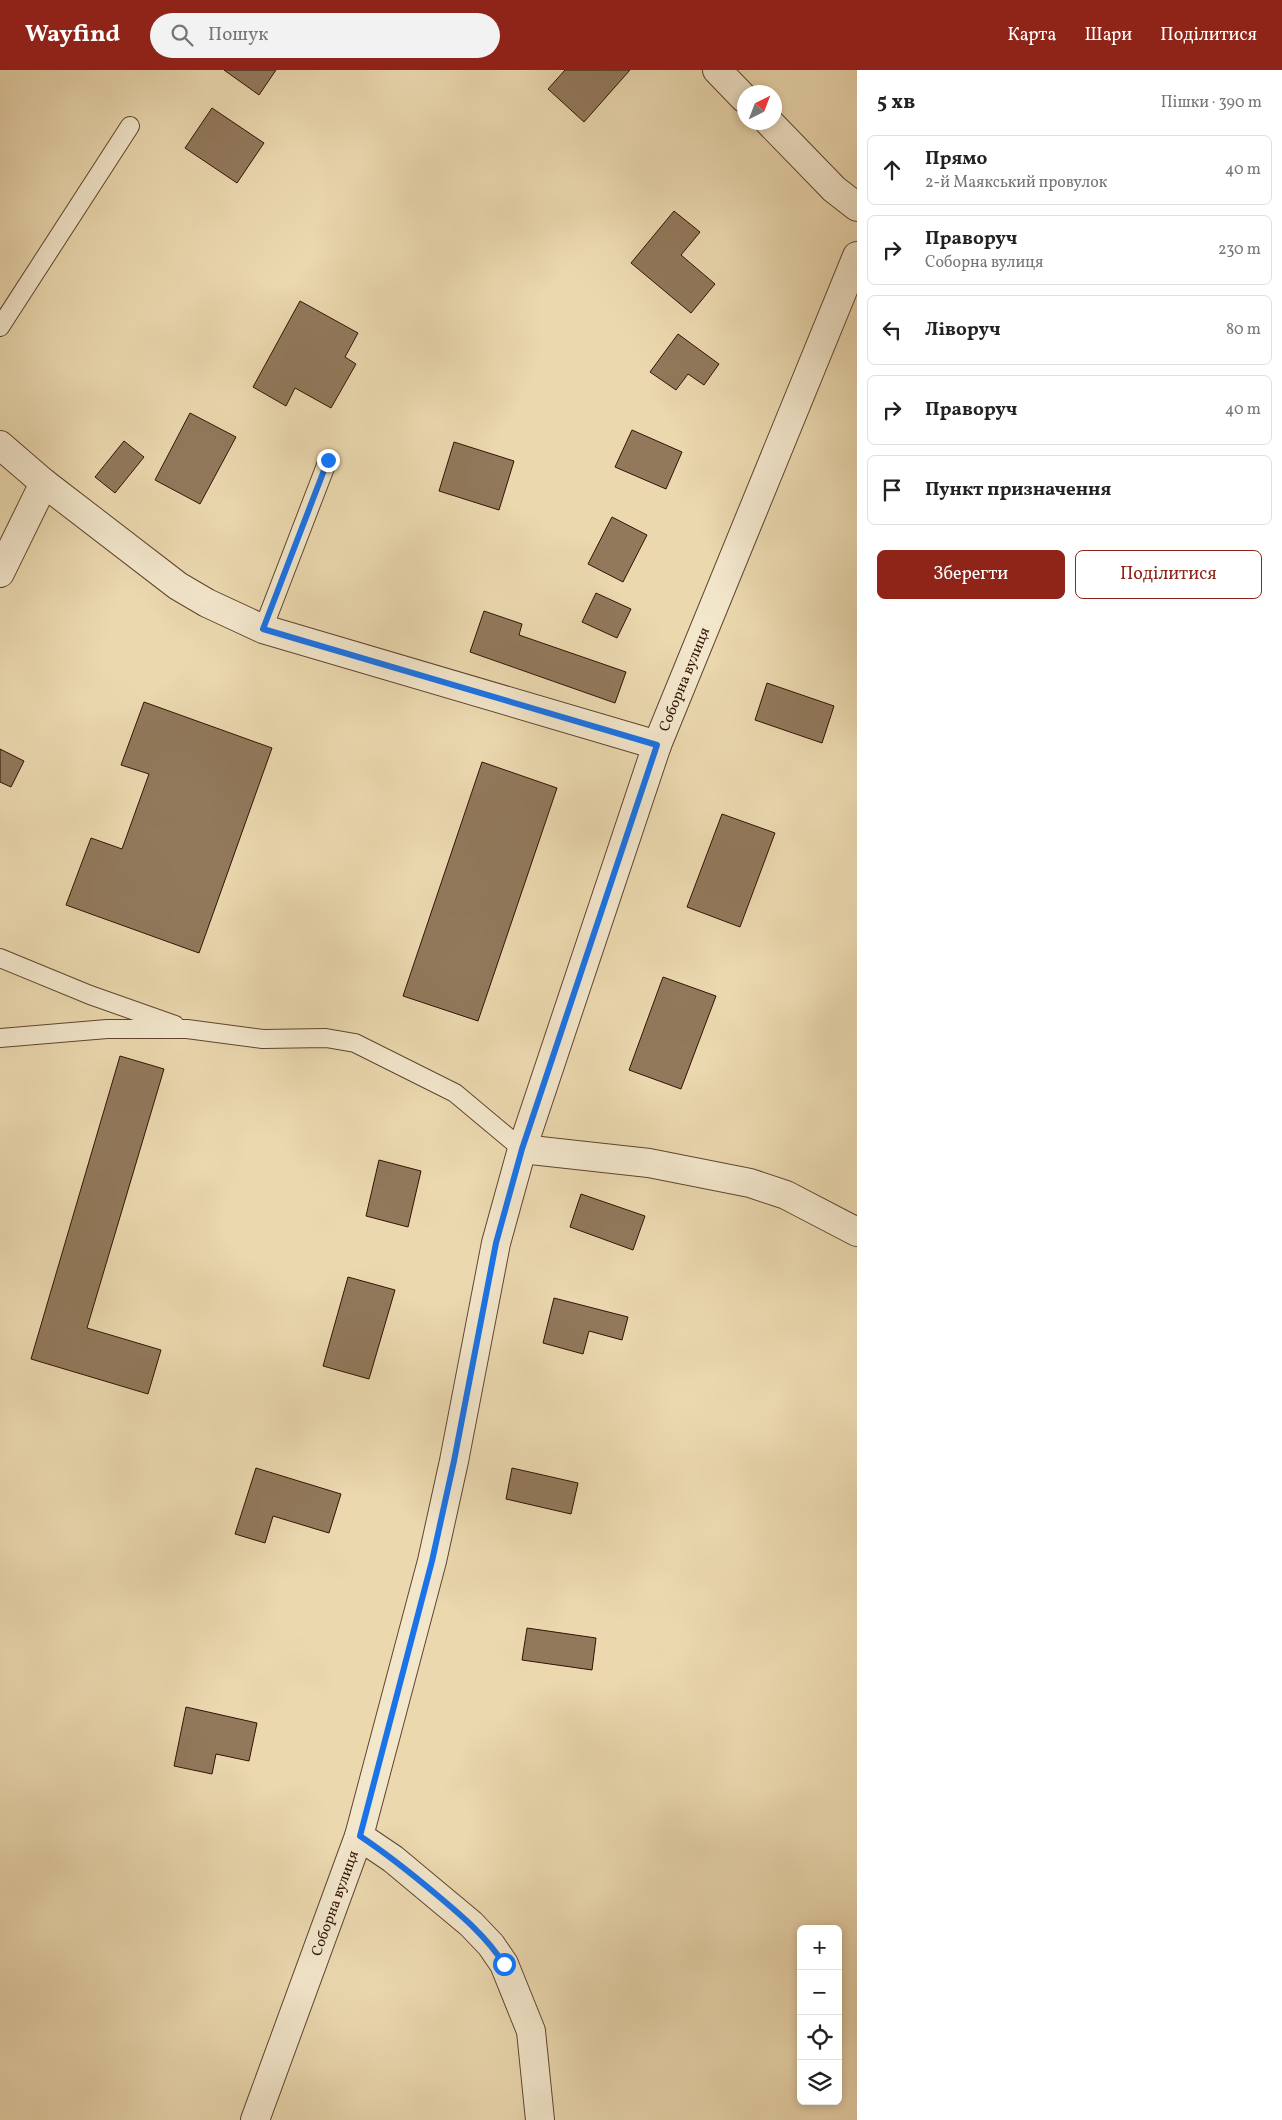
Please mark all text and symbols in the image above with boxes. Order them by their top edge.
search box [150,13,500,58]
text: Wayfind [25,18,120,52]
icon: search [168,21,196,49]
text: Пошук [208,22,268,48]
text: Карта [1008,23,1056,48]
text: Шари [1084,23,1132,48]
text: Поділитися [1160,23,1257,48]
north arrow [737,85,782,130]
text: 5 хв [877,88,915,117]
text: Пішки · 390 m [1161,92,1262,114]
text: Прямо [925,146,987,172]
icon: ahead [878,156,906,184]
text: 40 m [1225,159,1261,181]
text: 2-й Маякський провулок [925,172,1107,194]
text: Праворуч [925,226,1017,252]
icon: right [878,236,906,264]
text: 230 m [1218,239,1261,261]
text: Соборна вулиця [925,252,1043,274]
icon: left [878,316,906,344]
text: Ліворуч [925,317,1000,343]
text: 80 m [1226,319,1261,341]
icon: right [878,396,906,424]
text: Праворуч [925,397,1017,423]
text: 40 m [1225,399,1261,421]
route end [317,449,340,472]
icon: arrive [878,476,906,504]
text: Пункт призначення [925,477,1111,503]
button: Зберегти [877,550,1065,599]
button: Поділитися [1075,550,1262,599]
street label: Соборна вулиця [655,624,716,735]
street label: Соборна вулиця [307,1848,365,1959]
map controls [797,1925,842,2105]
button: + [797,1925,842,1970]
route start [493,1953,516,1976]
button: − [797,1970,842,2015]
button: locate [797,2015,842,2060]
button: layers [797,2060,842,2105]

